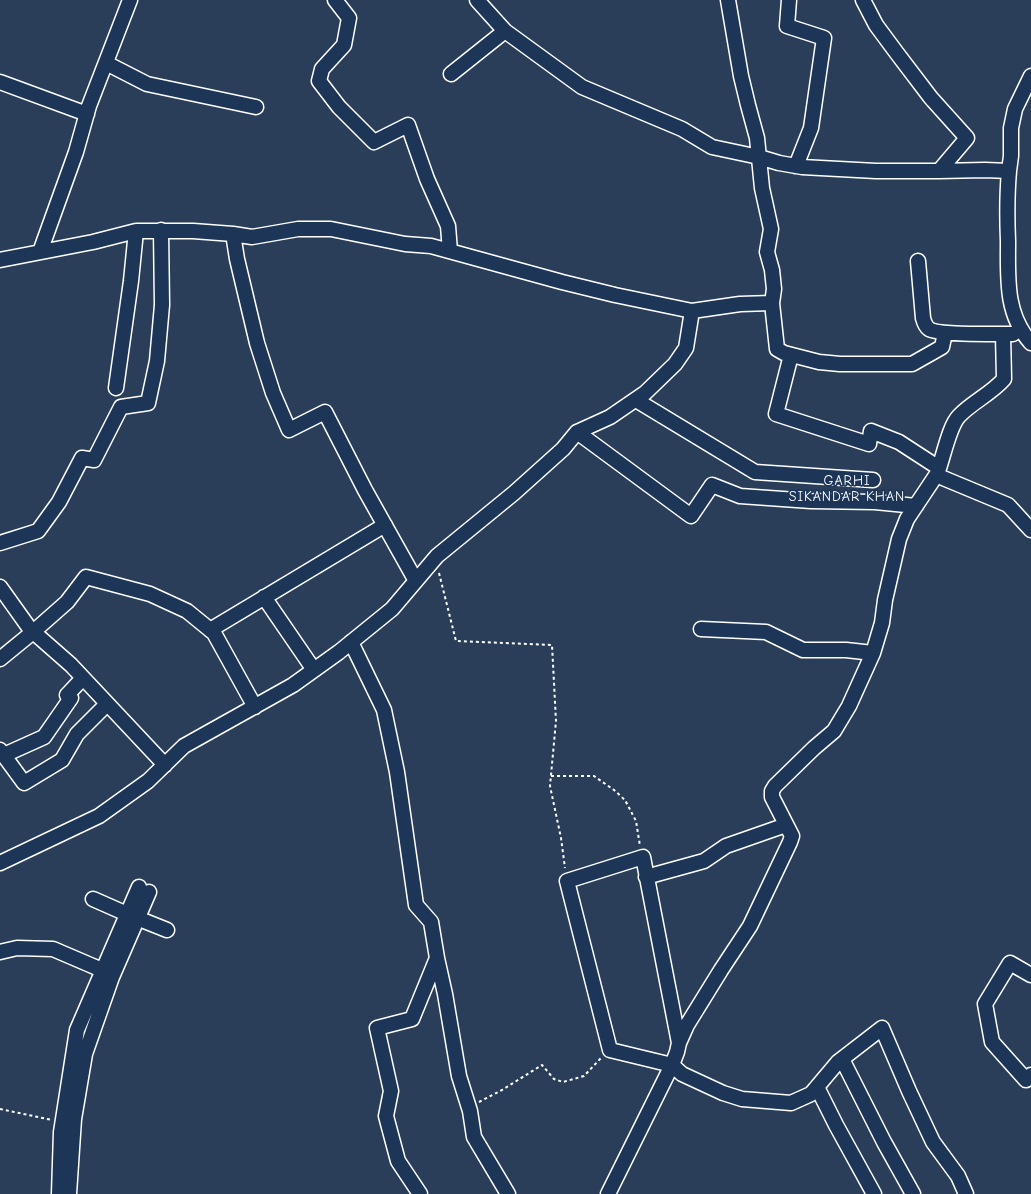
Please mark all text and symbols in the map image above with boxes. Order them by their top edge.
district label: GARHI SIKANDAR KHAN [789,473,905,506]

